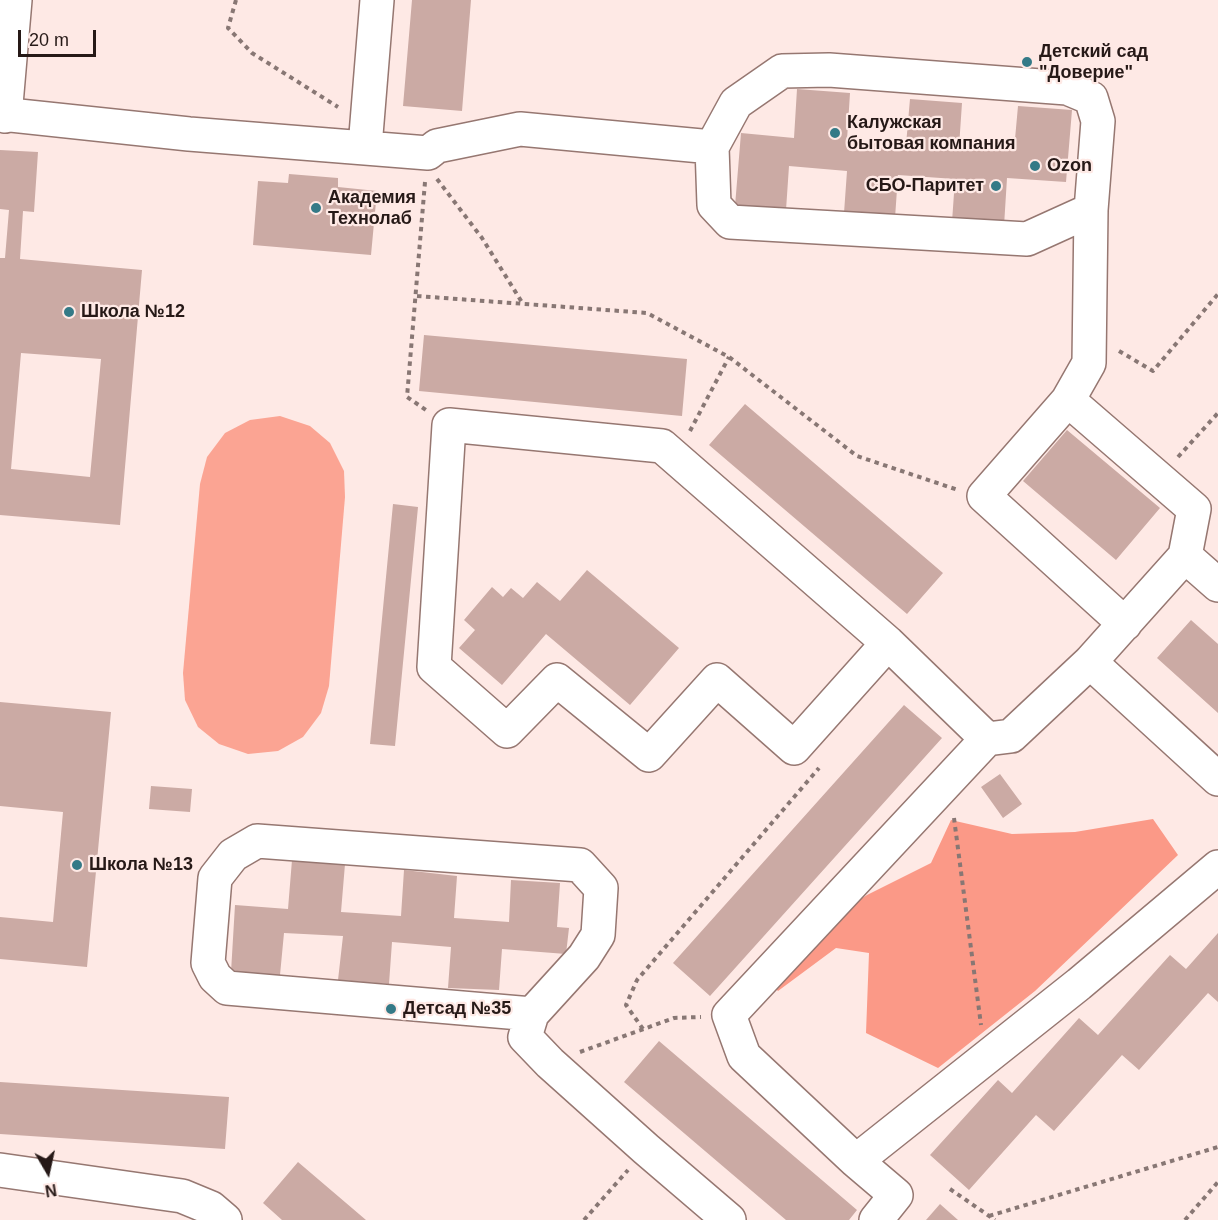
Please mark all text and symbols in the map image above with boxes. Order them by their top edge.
scale bar [21,18,99,56]
text: 20 m [29,30,69,50]
place label: Детский сад "Доверие" [1039,41,1148,84]
marker: Детский сад "Доверие" [1020,55,1034,69]
place label: Калужская бытовая компания [847,112,1016,154]
marker: Калужская бытовая компания [828,126,842,140]
place label: Ozon [1047,155,1092,177]
marker: Ozon [1028,159,1042,173]
place label: СБО-Паритет [866,175,984,197]
marker: СБО-Паритет [989,179,1003,193]
place label: Академия Технолаб [328,187,416,230]
marker: Академия Технолаб [309,201,323,215]
place label: Школа №12 [81,301,185,323]
marker: Школа №12 [62,305,76,319]
place label: Школа №13 [89,854,193,876]
marker: Школа №13 [70,858,84,872]
place label: Детсад №35 [403,998,511,1020]
marker: Детсад №35 [384,1002,398,1016]
north arrow [18,1142,78,1202]
text: N [44,1181,58,1200]

